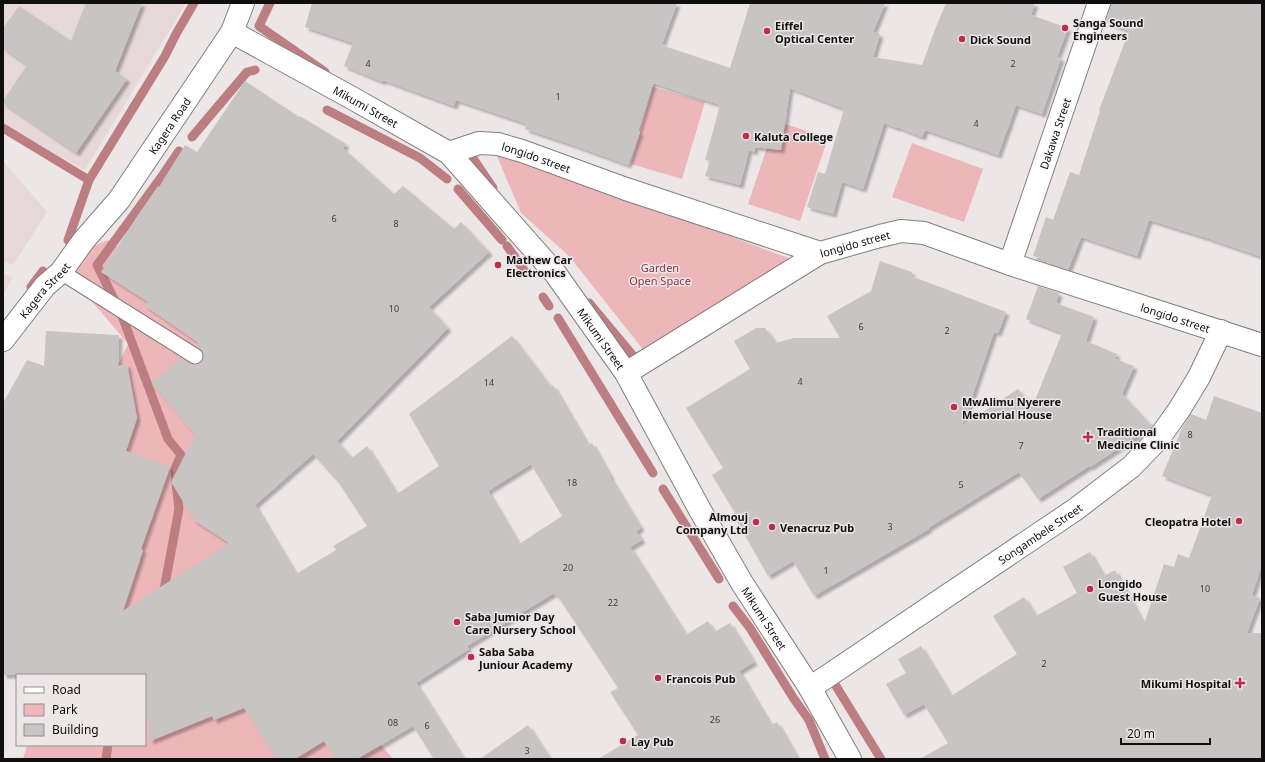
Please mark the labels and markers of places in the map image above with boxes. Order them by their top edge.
place label: Sanga Sound Engineers [1073,15,1143,43]
place label: Eiffel Optical Center [775,18,854,46]
marker: Sanga Sound Engineers [1060,23,1070,33]
marker: Eiffel Optical Center [762,26,772,36]
place label: Dick Sound [970,32,1031,47]
marker: Dick Sound [957,34,967,44]
place label: Kaluta College [754,129,834,144]
marker: Kaluta College [741,131,751,141]
place label: Mathew Car Electronics [506,252,572,280]
marker: Mathew Car Electronics [493,260,503,270]
place label: MwAlimu Nyerere Memorial House [962,394,1061,422]
marker: MwAlimu Nyerere Memorial House [949,402,959,412]
place label: Traditional Medicine Clinic [1097,424,1180,452]
marker: Traditional Medicine Clinic [1082,431,1094,443]
place label: Almouj Company Ltd [676,509,748,537]
place label: Cleopatra Hotel [1145,514,1231,529]
marker: Cleopatra Hotel [1234,516,1244,526]
marker: Almouj Company Ltd [751,517,761,527]
place label: Venacruz Pub [780,520,854,535]
marker: Venacruz Pub [767,522,777,532]
place label: Longido Guest House [1098,576,1168,604]
marker: Longido Guest House [1085,584,1095,594]
place label: Saba Jumior Day Care Nursery School [465,609,576,637]
marker: Saba Jumior Day Care Nursery School [452,617,462,627]
place label: Saba Saba Juniour Academy [478,644,573,672]
marker: Saba Saba Juniour Academy [466,652,476,662]
place label: Francois Pub [666,671,736,686]
marker: Francois Pub [653,673,663,683]
place label: Mikumi Hospital [1141,676,1231,691]
marker: Mikumi Hospital [1234,677,1246,689]
place label: Lay Pub [631,734,674,749]
marker: Lay Pub [618,736,628,746]

